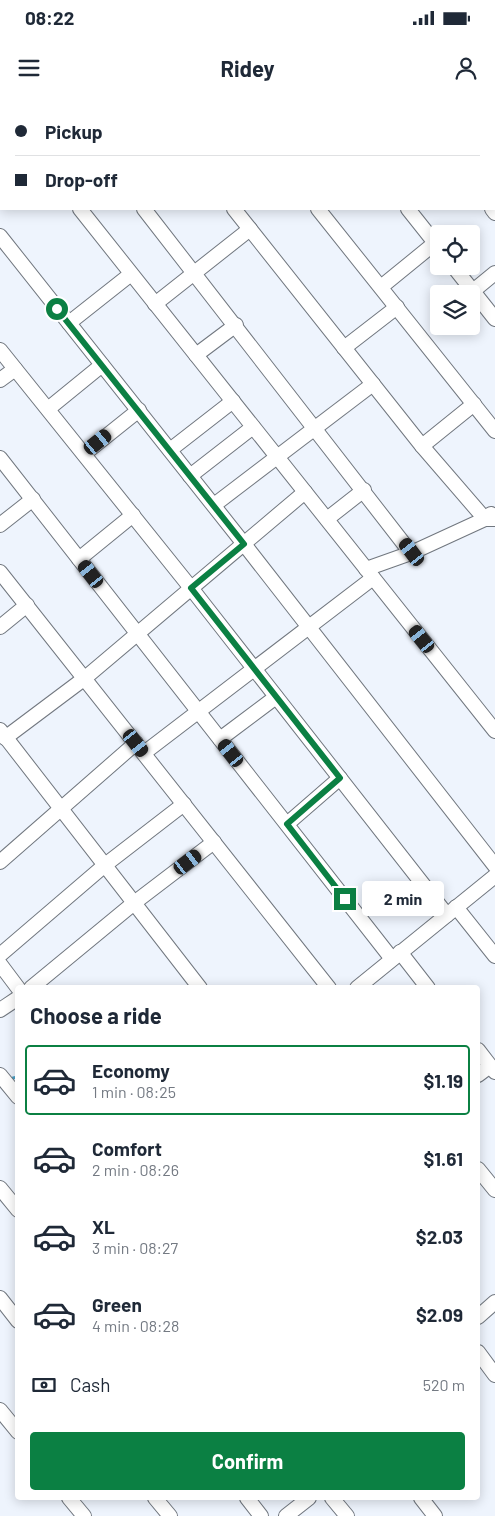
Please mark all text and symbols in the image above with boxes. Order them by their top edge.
text: 08:22 [25,6,74,29]
icon: menu [15,54,43,82]
icon: person [452,54,480,82]
text: Ridey [220,55,275,81]
text: Pickup [45,120,103,143]
text: Drop-off [45,168,118,191]
map controls [430,225,480,335]
button: locate [430,225,480,275]
button: layers [430,285,480,335]
route start [46,298,68,320]
car [81,427,114,457]
car [396,536,427,568]
car [75,558,106,590]
car [406,623,437,655]
car [120,727,151,759]
car [215,737,246,769]
car [171,847,204,877]
callout: 2 min [362,882,445,916]
route end [334,888,356,910]
text: 2 min [384,889,422,908]
text: Choose a ride [30,1002,162,1028]
icon: car [32,1058,77,1103]
text: Economy [92,1059,170,1082]
text: $1.19 [423,1069,463,1092]
text: 1 min · 08:25 [92,1082,176,1101]
icon: car [32,1136,77,1181]
text: Comfort [92,1137,162,1160]
text: $1.61 [423,1147,463,1170]
text: 2 min · 08:26 [92,1160,179,1179]
icon: car [32,1214,77,1259]
text: XL [92,1215,115,1238]
text: $2.03 [416,1225,463,1248]
text: 3 min · 08:27 [92,1238,178,1257]
icon: car [32,1292,77,1337]
text: Green [92,1293,142,1316]
text: $2.09 [416,1303,463,1326]
text: 4 min · 08:28 [92,1316,179,1335]
icon: cash [30,1371,58,1399]
text: Cash [70,1373,111,1396]
text: 520 m [423,1375,465,1394]
button: Confirm [30,1432,465,1490]

